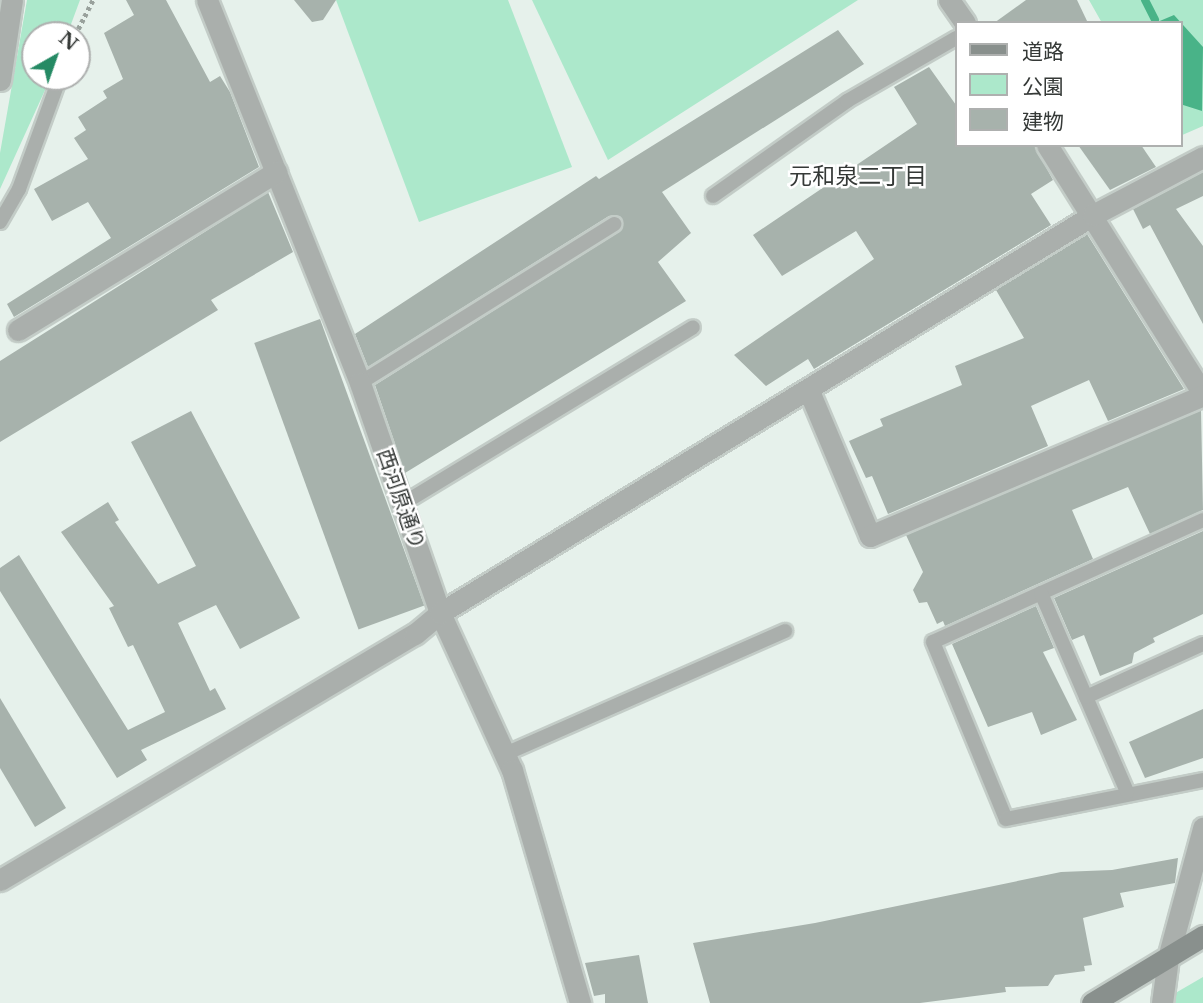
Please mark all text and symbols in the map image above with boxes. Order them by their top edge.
north arrow [21,21,91,91]
legend [954,21,1182,147]
text: N [54,27,83,56]
text: 道路 [1022,39,1064,65]
text: 公園 [1022,74,1064,100]
text: 建物 [1022,109,1064,135]
district label: 元和泉二丁目 [789,162,927,190]
street label: 西河原通り [372,445,430,553]

